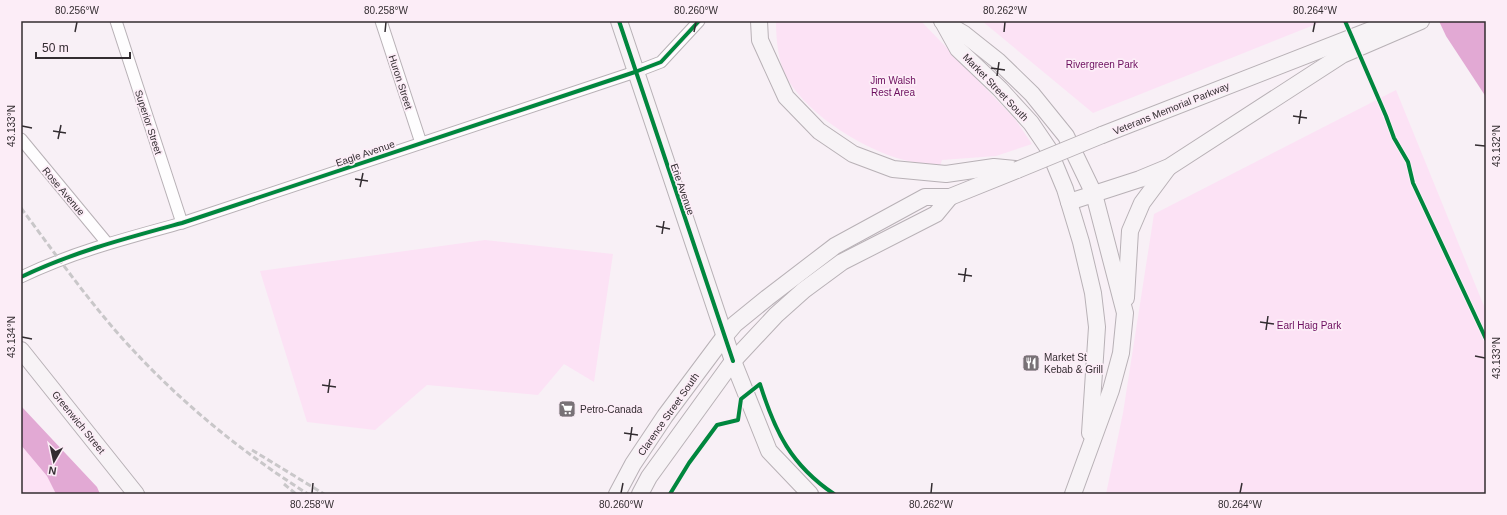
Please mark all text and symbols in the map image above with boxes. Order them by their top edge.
text: 80.256°W [55,5,100,16]
text: 80.258°W [364,5,409,16]
text: 80.260°W [674,5,719,16]
text: 80.262°W [983,5,1028,16]
text: 80.264°W [1293,5,1338,16]
scale bar [36,34,130,60]
text: 50 m [42,41,69,55]
street label: Market Street South [961,52,1030,123]
street label: Huron Street [387,53,415,111]
park label: Rivergreen Park [1066,59,1139,70]
park label: Jim Walsh Rest Area [870,75,916,98]
street label: Veterans Memorial Parkway [1111,80,1231,137]
street label: Superior Street [133,88,164,156]
text: 43.133°N [6,105,17,147]
text: 43.132°N [1491,125,1502,167]
street label: Eagle Avenue [334,138,396,169]
street label: Erie Avenue [669,162,697,217]
street label: Rose Avenue [40,165,87,218]
text: 43.134°N [6,316,17,358]
park label: Earl Haig Park [1277,320,1342,331]
text: 43.133°N [1491,337,1502,379]
place label: Market St Kebab & Grill [1044,352,1103,375]
restaurant icon: Market St Kebab & Grill [1021,353,1041,373]
street label: Clarence Street South [636,371,701,458]
street label: Greenwich Street [50,389,107,456]
supermarket icon: Petro-Canada [557,399,577,419]
place label: Petro-Canada [580,404,643,415]
north arrow [34,441,74,481]
text: N [48,464,57,477]
text: 80.258°W [290,499,335,510]
text: 80.260°W [599,499,644,510]
text: 80.262°W [909,499,954,510]
text: 80.264°W [1218,499,1263,510]

